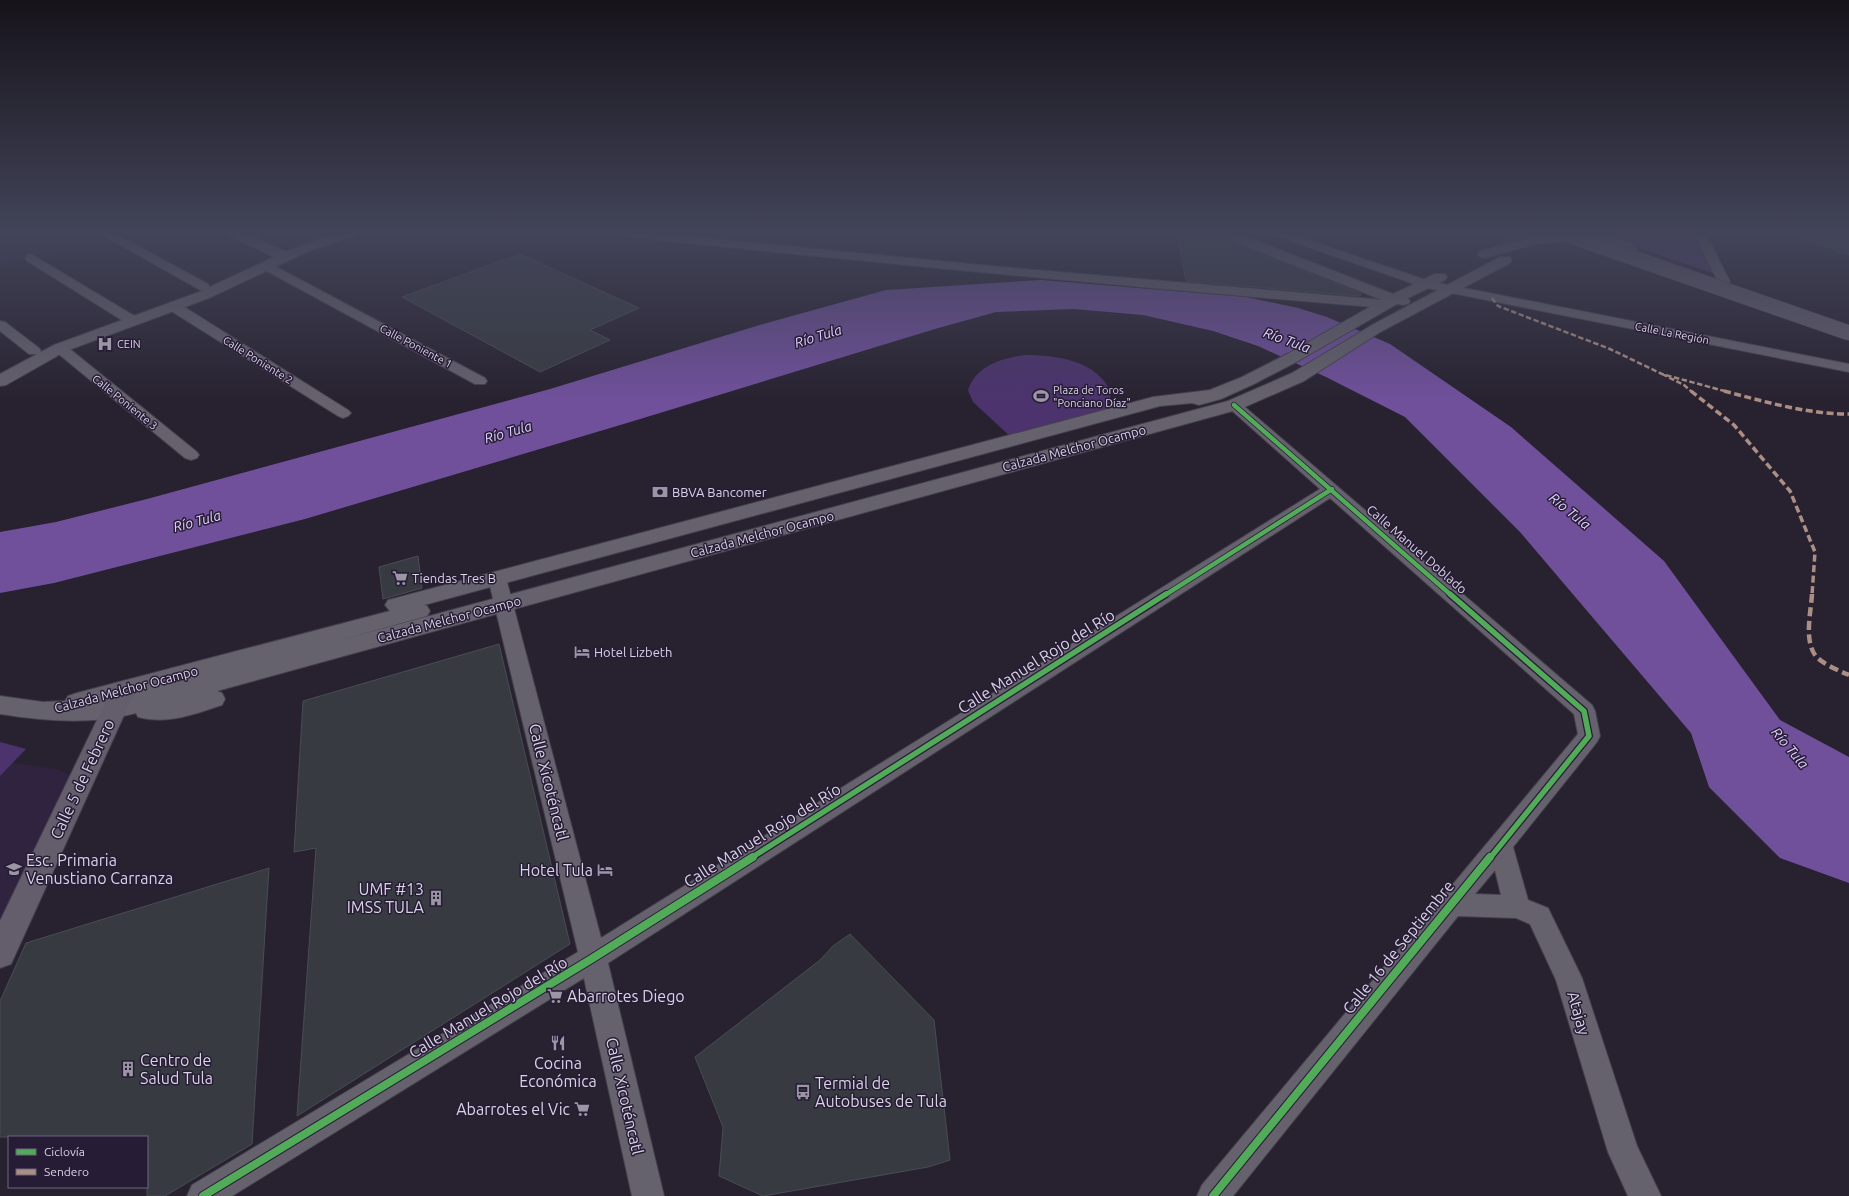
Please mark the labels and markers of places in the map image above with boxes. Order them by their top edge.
hospital icon: CEIN [96,335,114,353]
place label: CEIN [117,338,141,350]
place label: Plaza de Toros "Ponciano Díaz" [1053,384,1131,409]
sports icon: Plaza de Toros "Ponciano Díaz" [1032,387,1050,405]
bank icon: BBVA Bancomer [651,483,669,501]
place label: BBVA Bancomer [672,485,767,499]
supermarket icon: Tiendas Tres B [391,569,409,587]
place label: Tiendas Tres B [412,571,496,585]
hotel icon: Hotel Lizbeth [573,643,591,661]
place label: Hotel Lizbeth [594,645,672,659]
place label: Esc. Primaria Venustiano Carranza [26,851,173,887]
school or university icon: Esc. Primaria Venustiano Carranza [5,860,23,878]
place label: Hotel Tula [520,861,593,879]
hotel icon: Hotel Tula [596,861,614,879]
place label: UMF #13 IMSS TULA [347,880,425,916]
building icon: UMF #13 IMSS TULA [427,889,445,907]
supermarket icon: Abarrotes Diego [546,987,564,1005]
place label: Abarrotes Diego [567,987,685,1005]
restaurant icon: Cocina Económica [549,1034,567,1052]
place label: Centro de Salud Tula [140,1051,213,1087]
place label: Cocina Económica [519,1054,597,1090]
building icon: Centro de Salud Tula [119,1060,137,1078]
place label: Termial de Autobuses de Tula [815,1074,947,1110]
bus stop icon: Termial de Autobuses de Tula [794,1083,812,1101]
place label: Abarrotes el Vic [456,1100,571,1118]
supermarket icon: Abarrotes el Vic [573,1100,591,1118]

